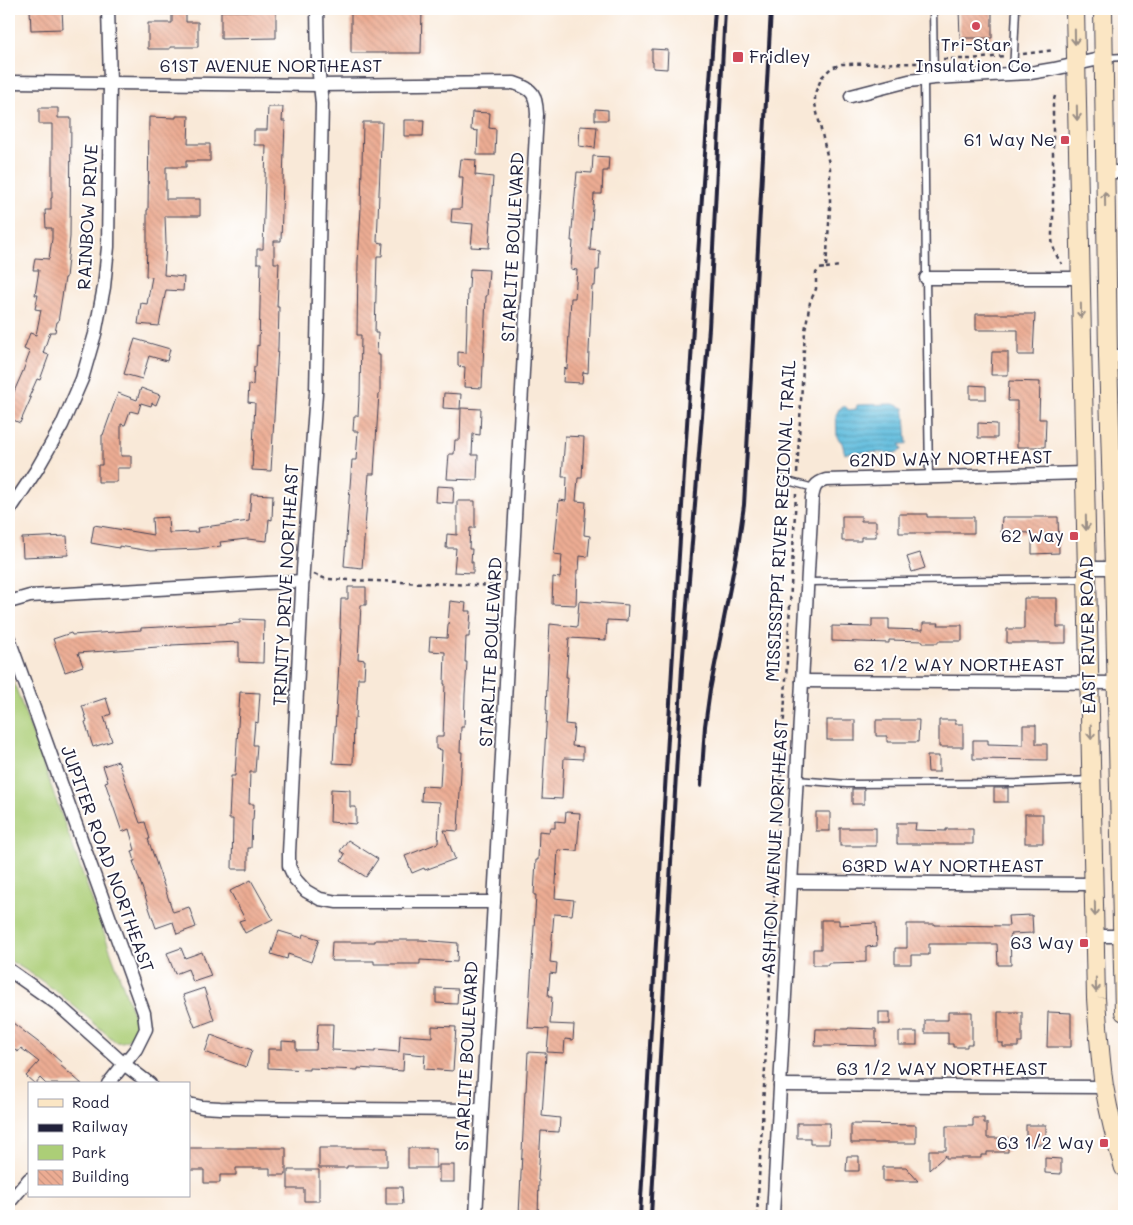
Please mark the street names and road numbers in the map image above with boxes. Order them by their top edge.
street label: 61ST AVENUE NORTHEAST [160,53,382,77]
street label: RAINBOW DRIVE [71,143,103,290]
street label: STARLITE BOULEVARD [495,151,529,342]
street label: MISSISSIPPI RIVER REGIONAL TRAIL [760,359,800,683]
street label: 62ND WAY NORTHEAST [849,444,1053,472]
street label: TRINITY DRIVE NORTHEAST [267,463,303,707]
street label: STARLITE BOULEVARD [473,556,507,747]
street label: EAST RIVER ROAD [1074,556,1100,714]
street label: 62 1/2 WAY NORTHEAST [854,652,1064,676]
street label: ASHTON AVENUE NORTHEAST [755,718,793,976]
street label: JUPITER ROAD NORTHEAST [56,742,160,975]
street label: 63RD WAY NORTHEAST [842,853,1044,877]
street label: STARLITE BOULEVARD [449,960,483,1151]
street label: 63 1/2 WAY NORTHEAST [836,1056,1048,1080]

